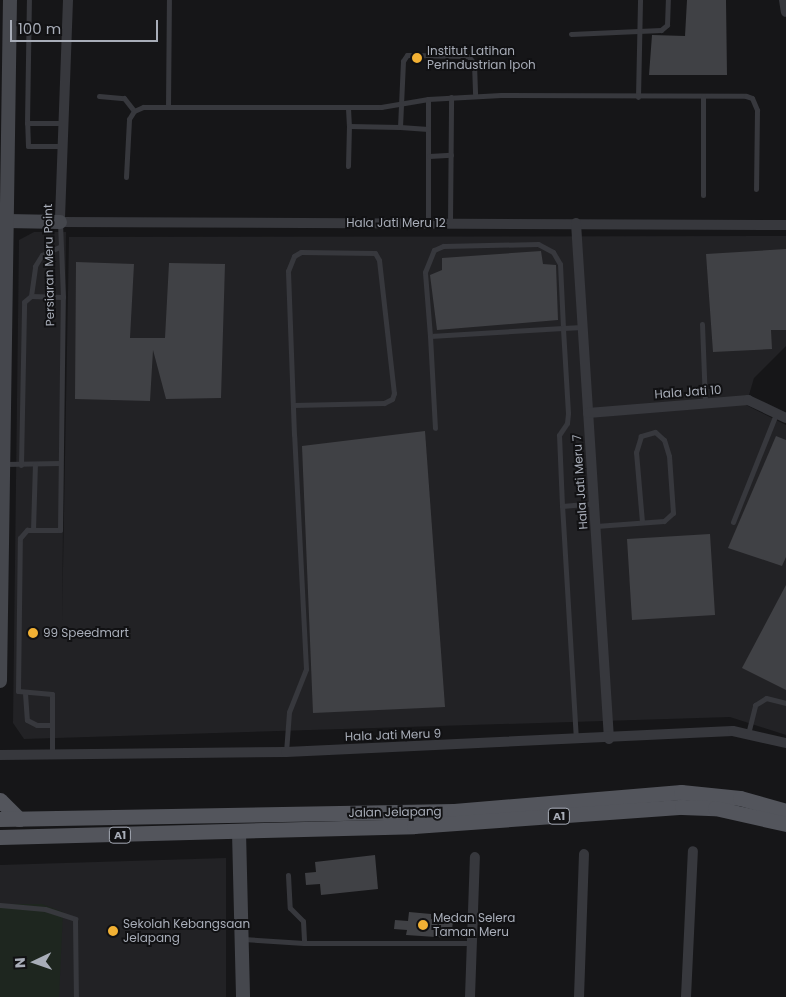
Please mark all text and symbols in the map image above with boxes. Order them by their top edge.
scale bar [12,10,160,42]
text: 100 m [18,18,61,39]
place label: Institut Latihan Perindustrian Ipoh [427,44,536,72]
marker: Institut Latihan Perindustrian Ipoh [411,52,423,64]
street label: Persiaran Meru Point [41,204,57,326]
street label: Hala Jati Meru 12 [346,216,446,230]
street label: Hala Jati 10 [654,382,722,402]
street label: Hala Jati Meru 7 [569,434,591,530]
place label: 99 Speedmart [43,626,129,640]
marker: 99 Speedmart [27,627,39,639]
street label: Hala Jati Meru 9 [345,726,441,744]
street label: Jalan Jelapang [348,804,442,820]
road number: A1 [548,808,570,824]
road number: A1 [109,826,131,844]
place label: Medan Selera Taman Meru [433,911,515,939]
place label: Sekolah Kebangsaan Jelapang [123,917,250,945]
marker: Medan Selera Taman Meru [417,919,429,931]
marker: Sekolah Kebangsaan Jelapang [107,925,119,937]
north arrow [10,937,60,987]
text: N [10,957,30,969]

